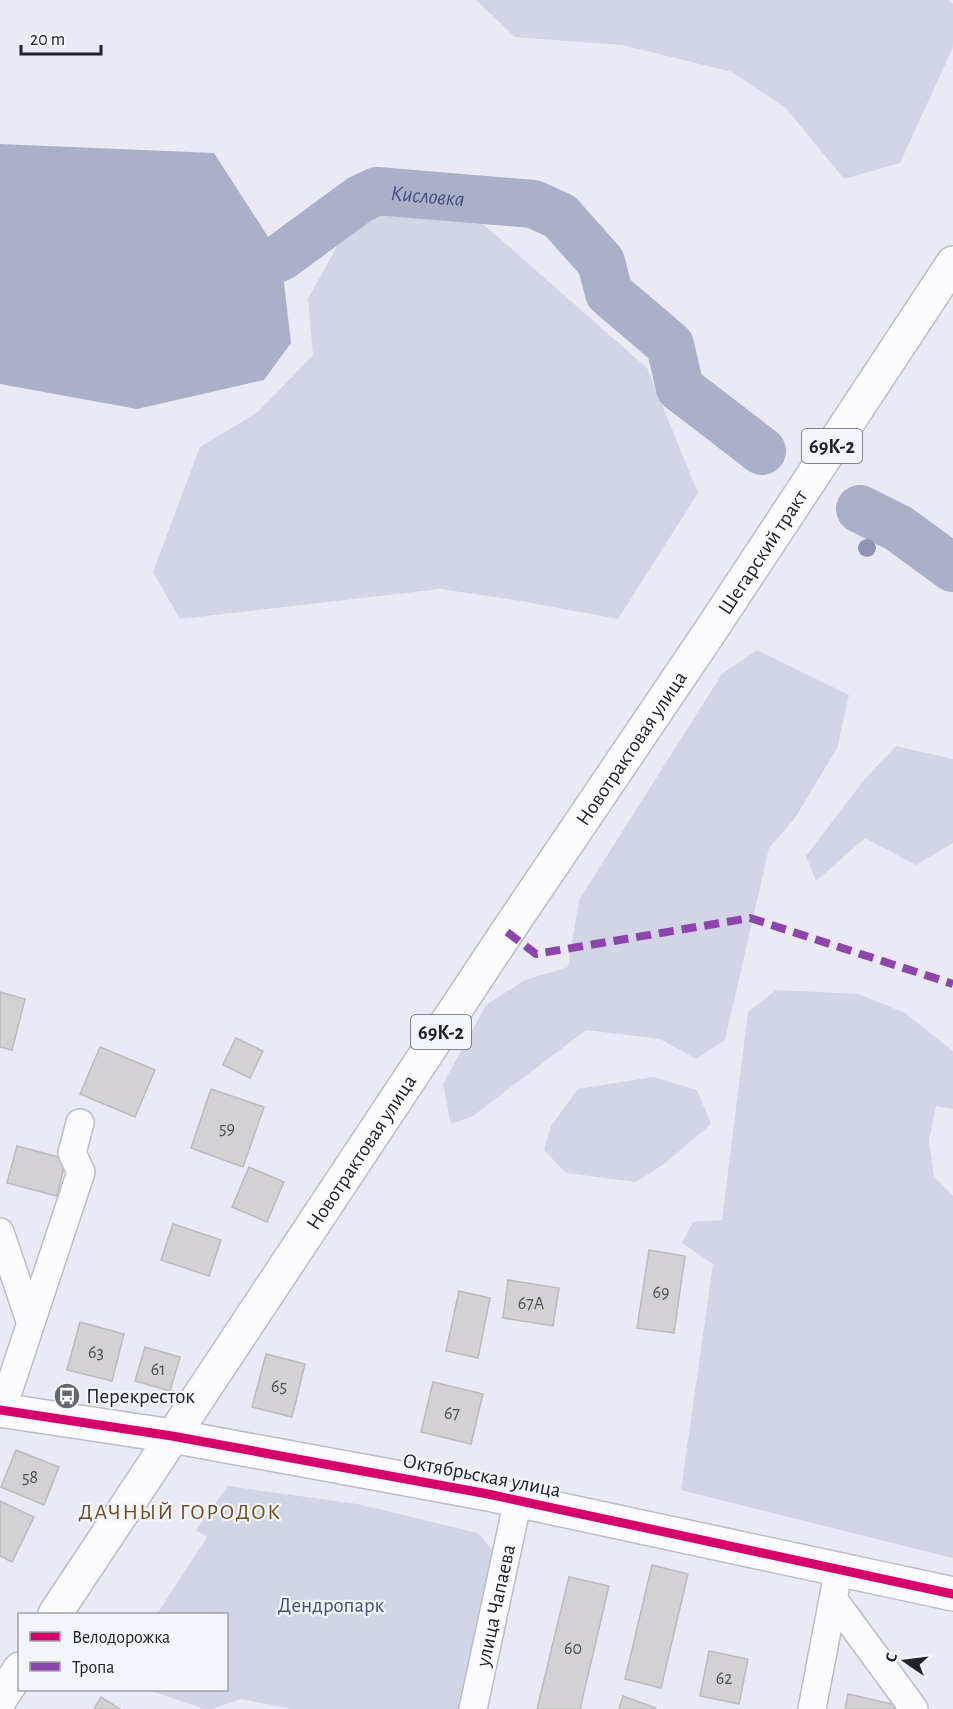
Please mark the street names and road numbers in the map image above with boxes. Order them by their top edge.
road number: 69К-2 [802,429,862,463]
street label: Шегарский тракт [714,486,812,618]
street label: Новотрактовая улица [572,667,691,829]
road number: 69К-2 [411,1015,471,1049]
street label: Новотрактовая улица [303,1071,421,1234]
street label: Октябрьская улица [401,1450,563,1501]
street label: улица Чапаева [472,1542,519,1669]

